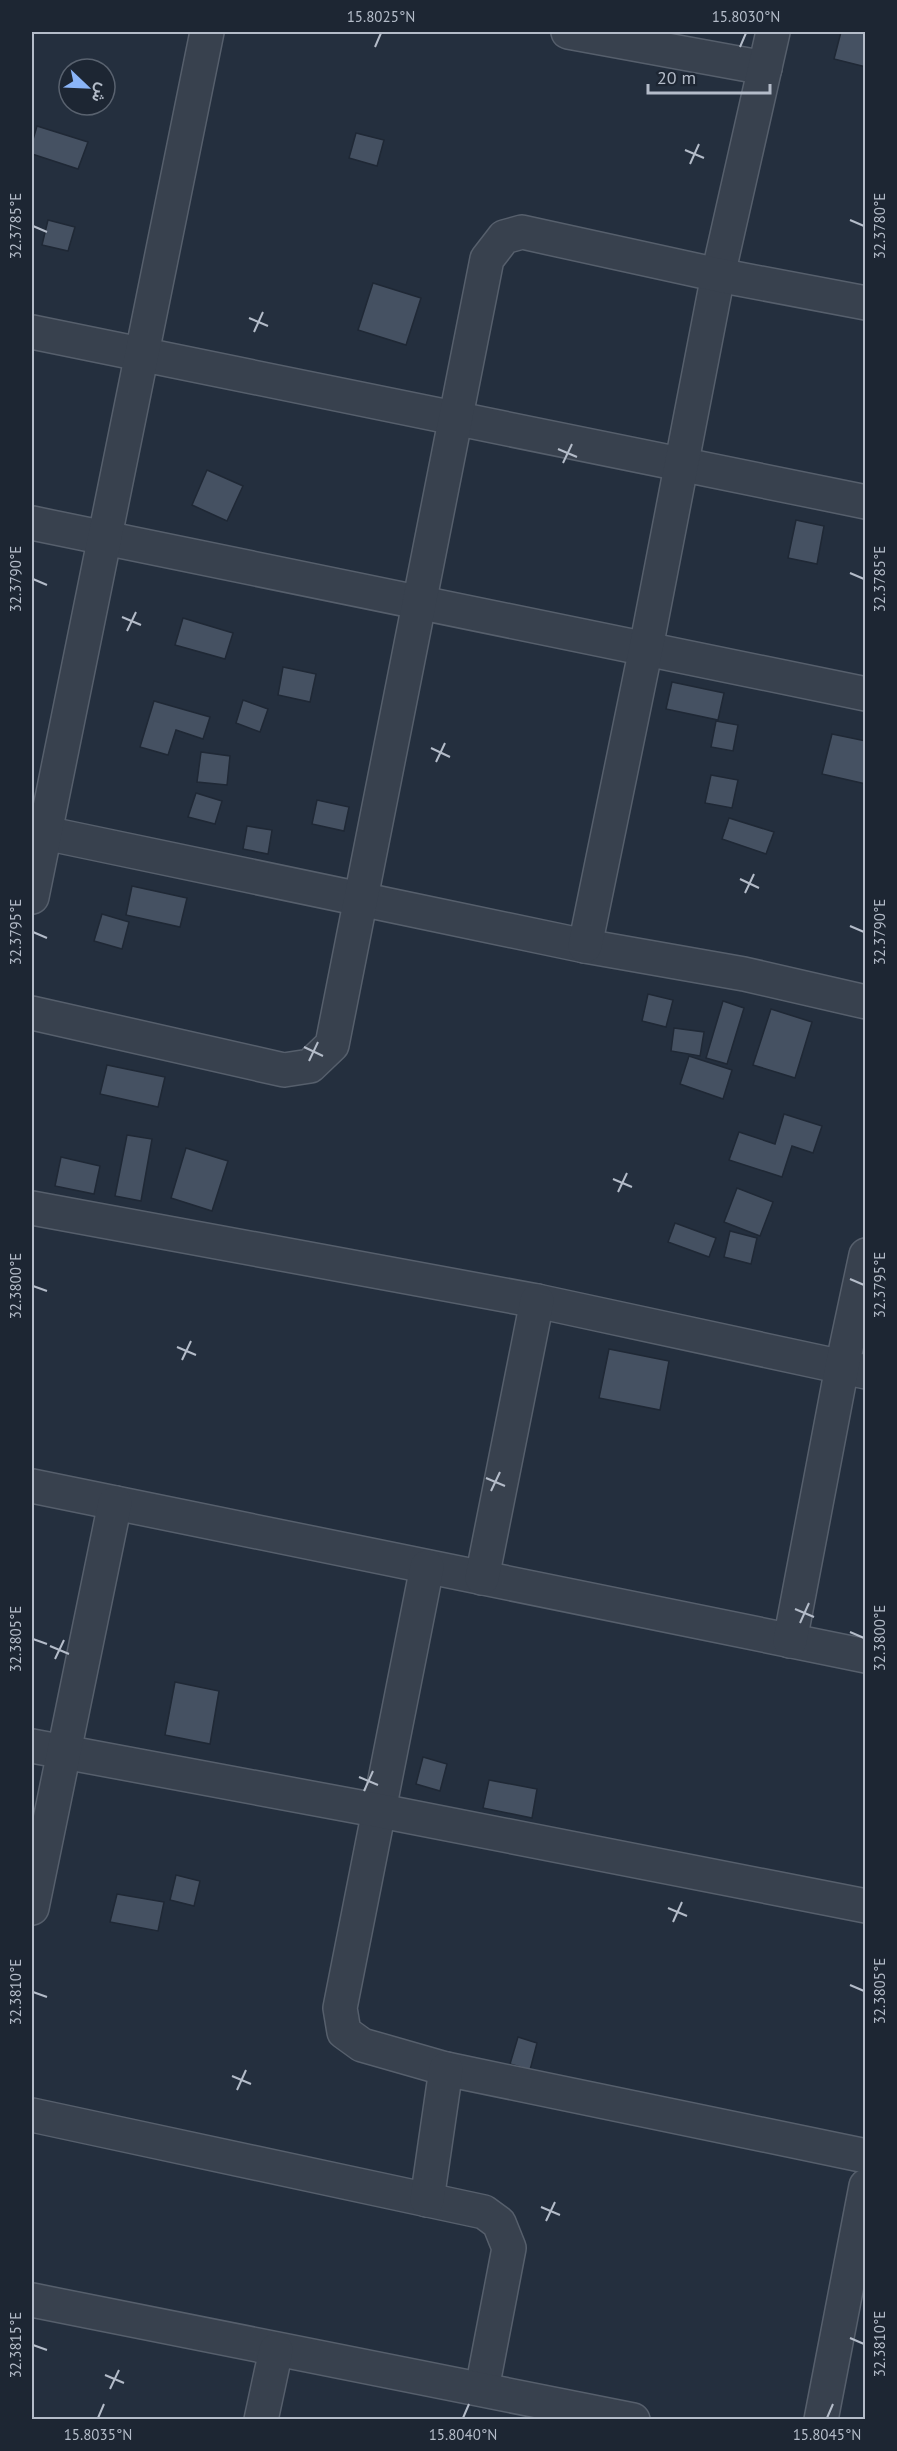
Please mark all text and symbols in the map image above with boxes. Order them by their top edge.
text: 15.8025°N [347,7,415,26]
text: 15.8030°N [712,7,780,26]
north arrow [57,57,117,117]
scale bar [648,57,770,95]
text: 20 m [657,66,696,89]
text: ش [88,80,114,106]
text: 32.3785°E [6,193,25,259]
text: 32.3780°E [870,193,889,259]
text: 32.3790°E [6,546,25,612]
text: 32.3785°E [870,546,889,612]
text: 32.3795°E [6,899,25,965]
text: 32.3790°E [870,899,889,965]
text: 32.3795°E [870,1252,889,1318]
text: 32.3800°E [6,1253,25,1319]
text: 32.3800°E [870,1605,889,1671]
text: 32.3805°E [6,1606,25,1672]
text: 32.3805°E [870,1958,889,2024]
text: 32.3810°E [6,1959,25,2025]
text: 32.3810°E [870,2311,889,2377]
text: 32.3815°E [6,2312,25,2378]
text: 15.8035°N [64,2425,132,2444]
text: 15.8040°N [429,2425,497,2444]
text: 15.8045°N [793,2425,861,2444]

